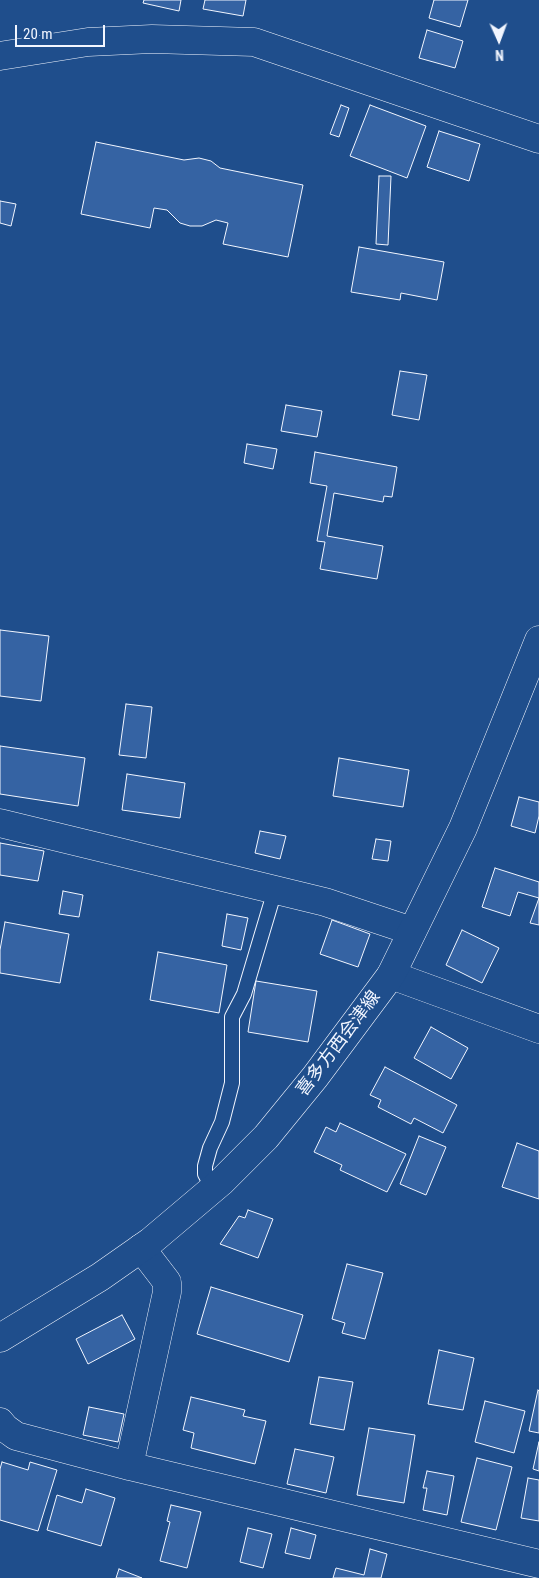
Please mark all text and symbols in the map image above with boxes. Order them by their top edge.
scale bar [18,15,108,47]
north arrow [474,15,524,65]
text: 20 m [23,25,53,43]
text: N [495,47,504,63]
street label: 喜多方西会津線 [292,987,386,1101]

